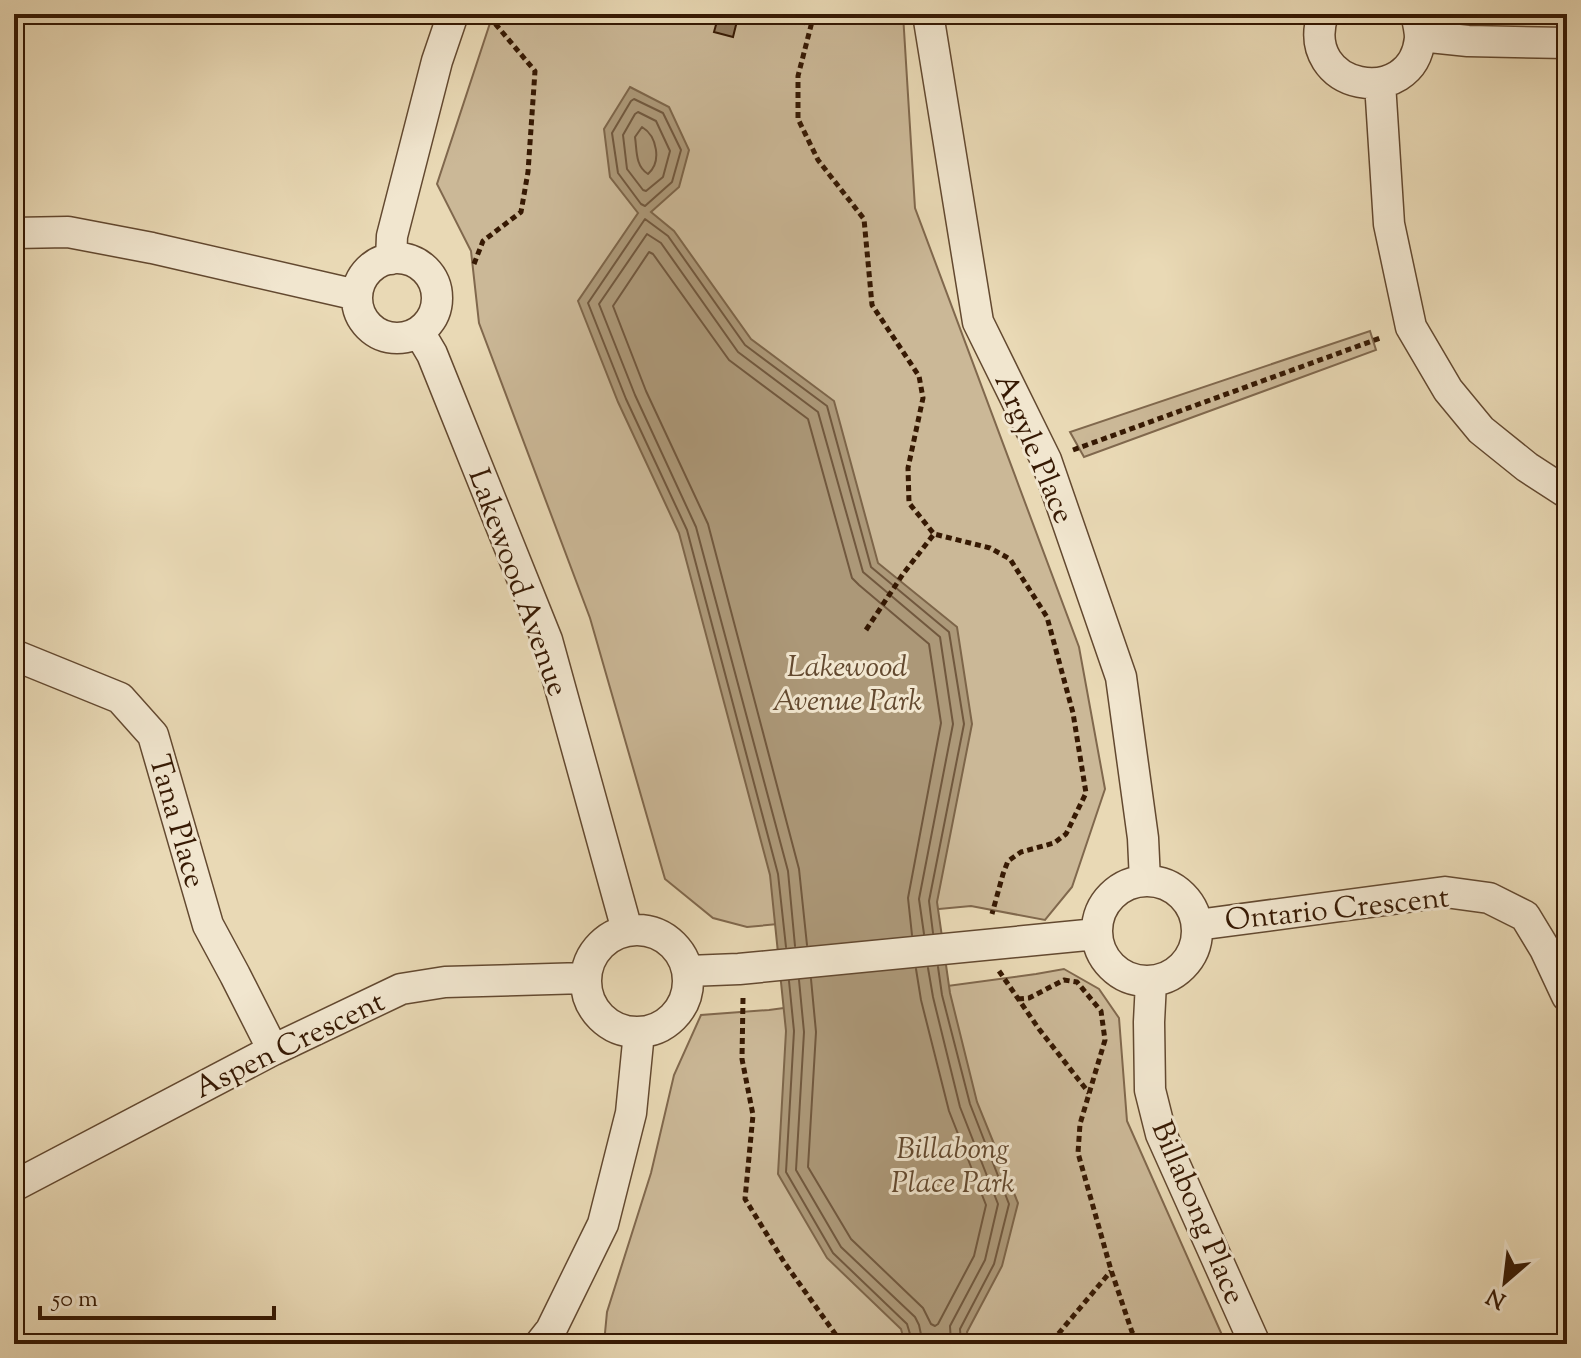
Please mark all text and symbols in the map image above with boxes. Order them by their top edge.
street label: Argyle Place [982,367,1084,531]
street label: Lakewood Avenue [456,463,578,703]
park label: Lakewood Avenue Park [772,647,922,724]
street label: Tana Place [136,750,215,893]
street label: Ontario Crescent [1223,877,1451,944]
street label: Aspen Crescent [188,982,393,1111]
street label: Billabong Place [1139,1115,1255,1311]
park label: Billabong Place Park [891,1129,1015,1206]
north arrow [1465,1242,1545,1322]
scale bar [40,1270,274,1320]
text: N [1481,1279,1512,1315]
text: 50 m [50,1283,98,1317]

